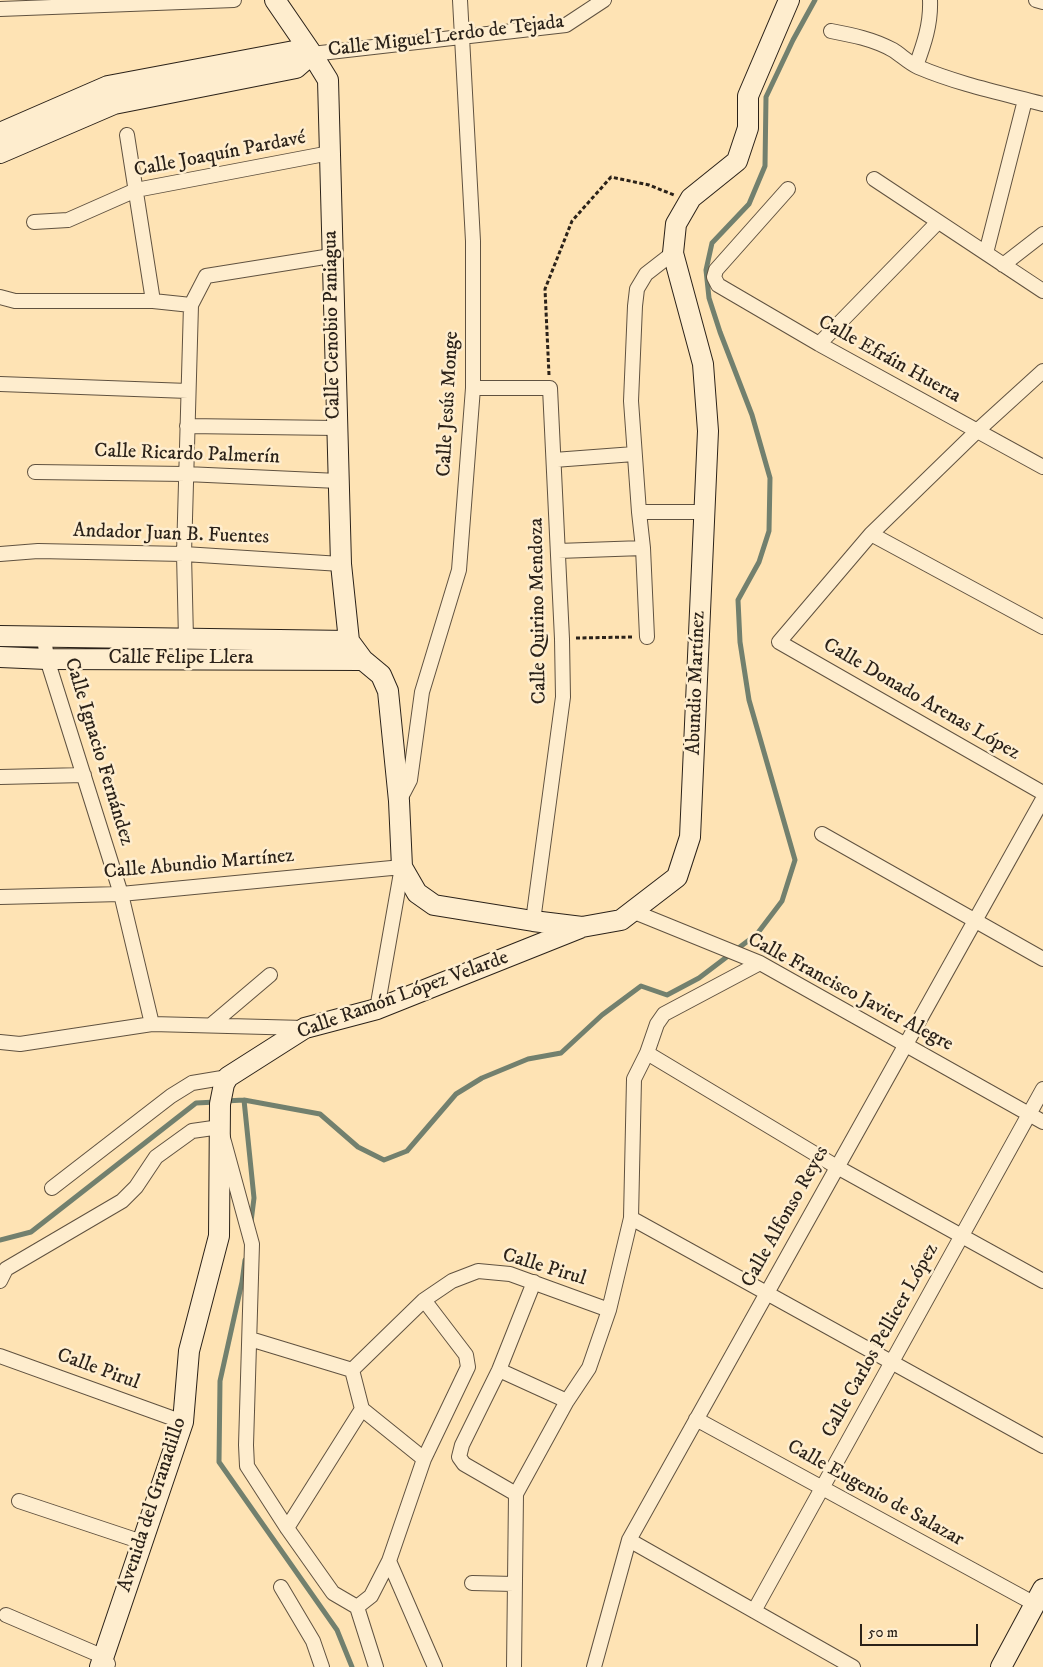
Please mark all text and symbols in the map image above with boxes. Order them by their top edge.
street label: Calle Miguel Lerdo de Tejada [327,11,565,63]
street label: Calle Joaquín Pardavé [132,127,308,183]
street label: Calle Cenobio Paniagua [319,230,347,420]
street label: Calle Efráin Huerta [813,311,965,409]
street label: Calle Jesús Monge [433,331,465,477]
street label: Calle Ricardo Palmerín [94,440,280,470]
street label: Calle Quirino Mendoza [525,518,553,704]
street label: Andador Juan B. Fuentes [72,520,270,550]
street label: Abundio Martínez [682,610,712,756]
street label: Calle Donado Arenas López [818,634,1024,766]
street label: Calle Felipe Llera [109,647,253,671]
street label: Calle Ignacio Fernández [58,655,138,849]
street label: Calle Abundio Martínez [103,845,295,885]
street label: Calle Francisco Javier Alegre [743,929,957,1057]
street label: Calle Ramón López Velarde [294,947,512,1045]
street label: Calle Alfonso Reyes [737,1142,835,1292]
street label: Calle Carlos Pellicer López [818,1240,944,1442]
street label: Calle Pirul [499,1244,589,1292]
street label: Calle Pirul [53,1344,143,1396]
street label: Avenida del Granadillo [113,1415,193,1595]
street label: Calle Eugenio de Salazar [782,1435,968,1553]
scale bar [863,1614,980,1646]
text: 50 m [868,1623,898,1642]

